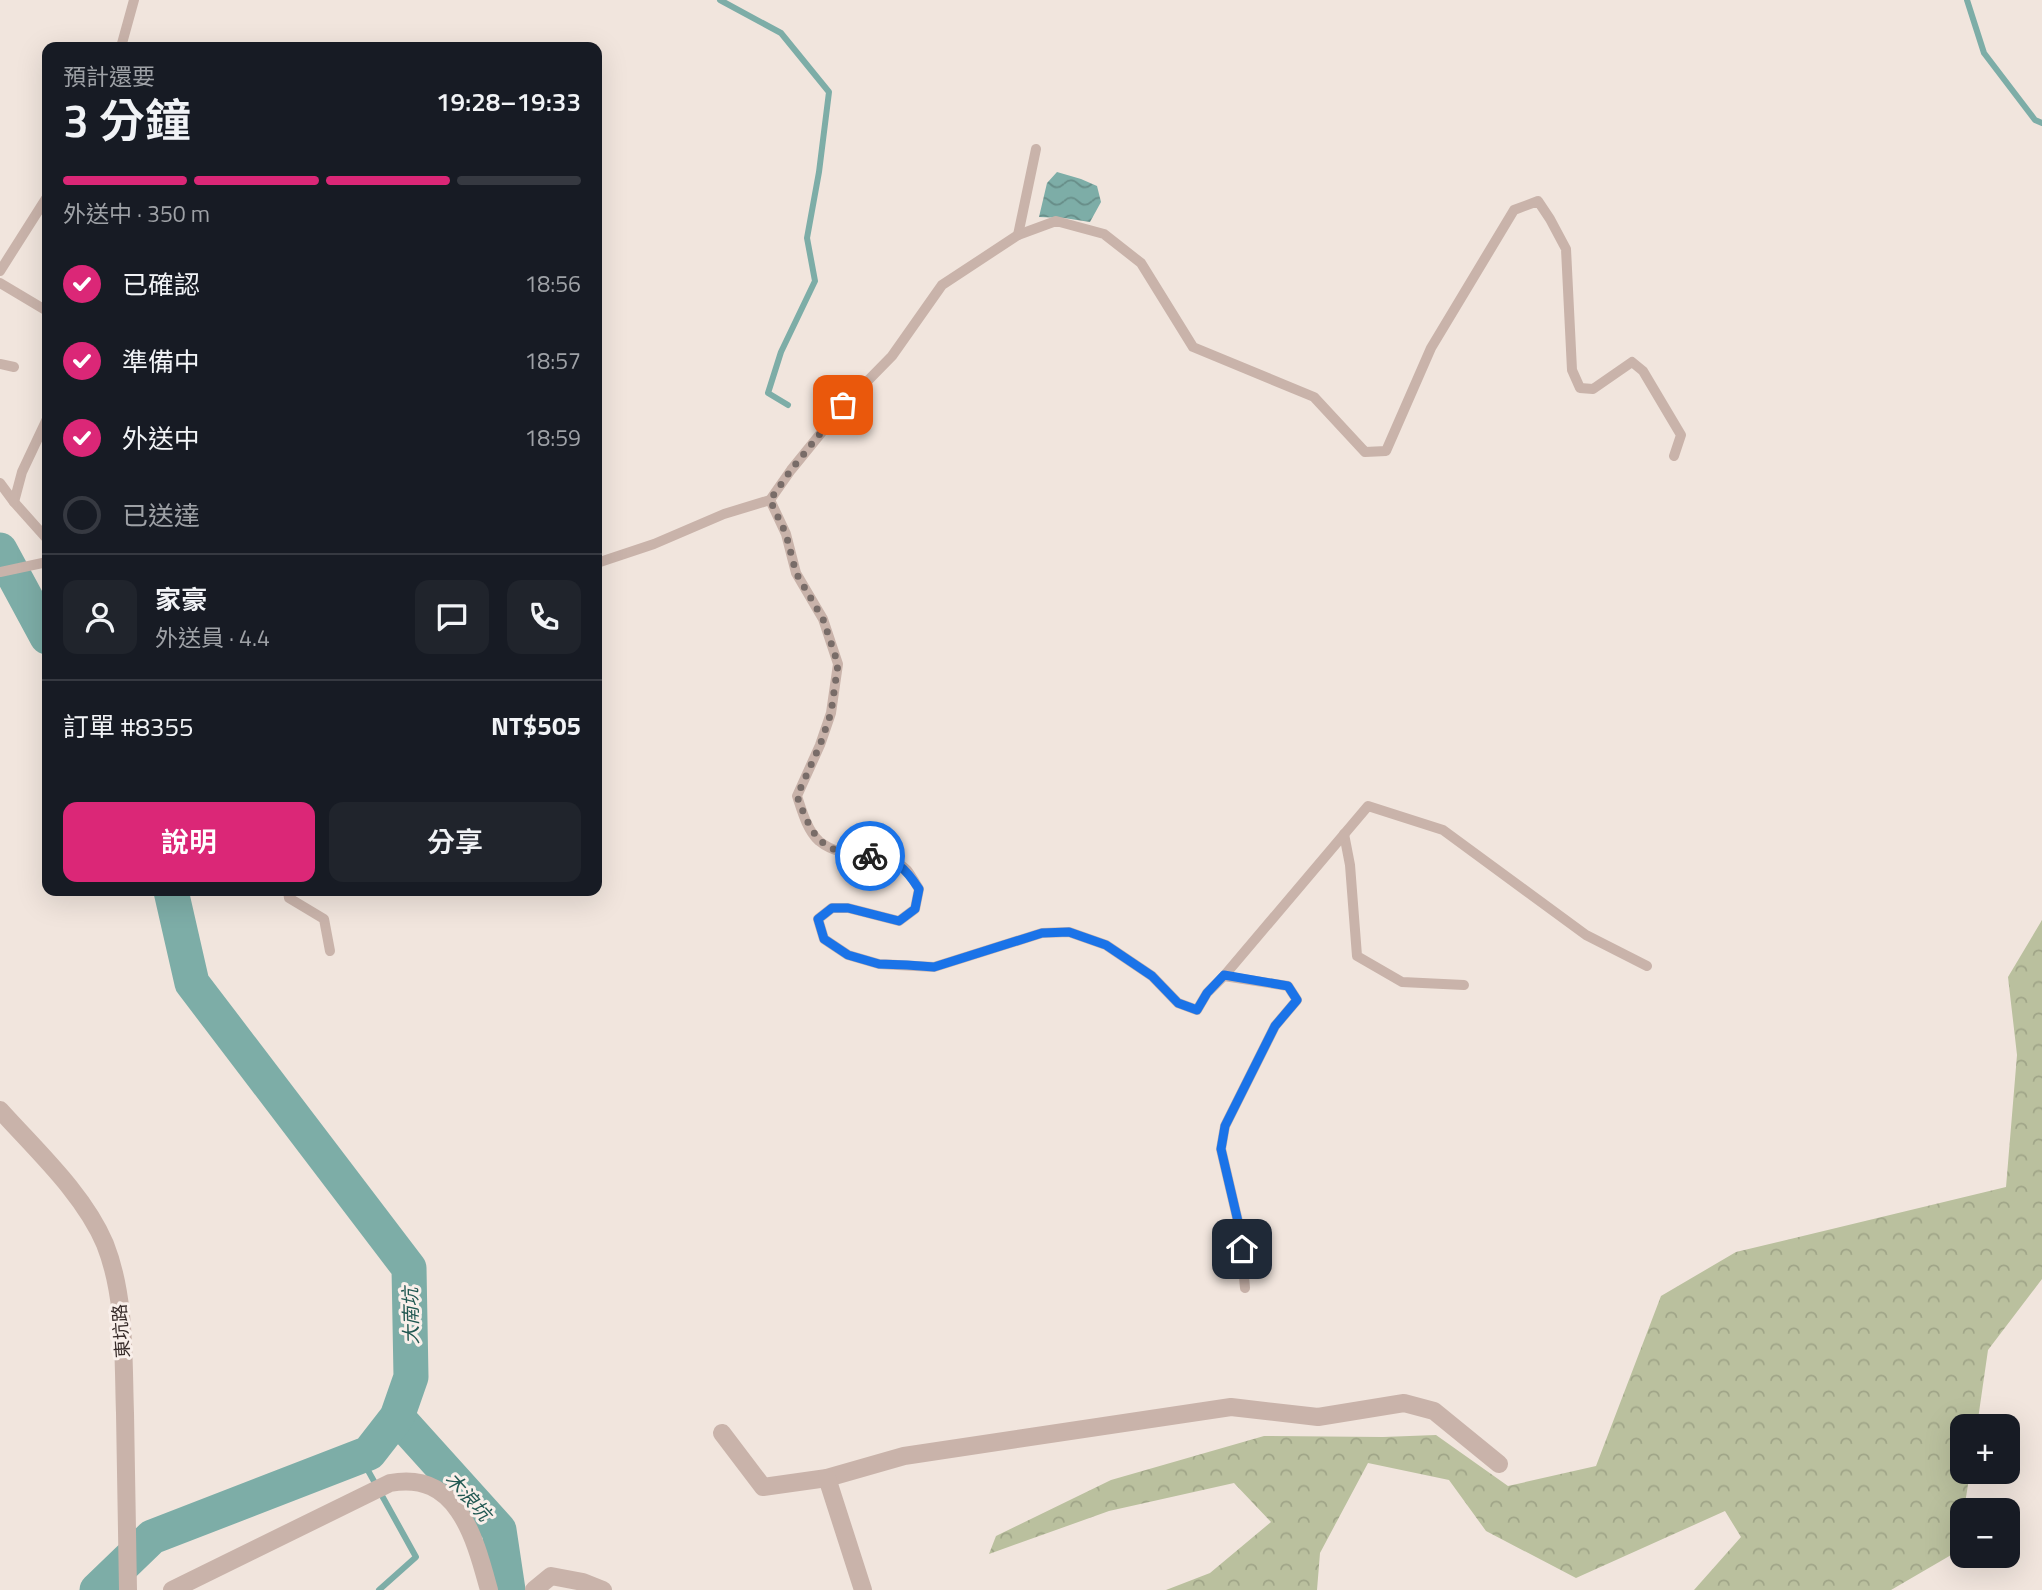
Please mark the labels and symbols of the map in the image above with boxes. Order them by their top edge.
pin [813,375,873,435]
courier [835,821,905,891]
pin [1212,1219,1272,1279]
water label: 大南坑 [395,1284,425,1345]
street label: 東坑路 [106,1303,136,1359]
water label: 木浪坑 [439,1465,501,1529]

